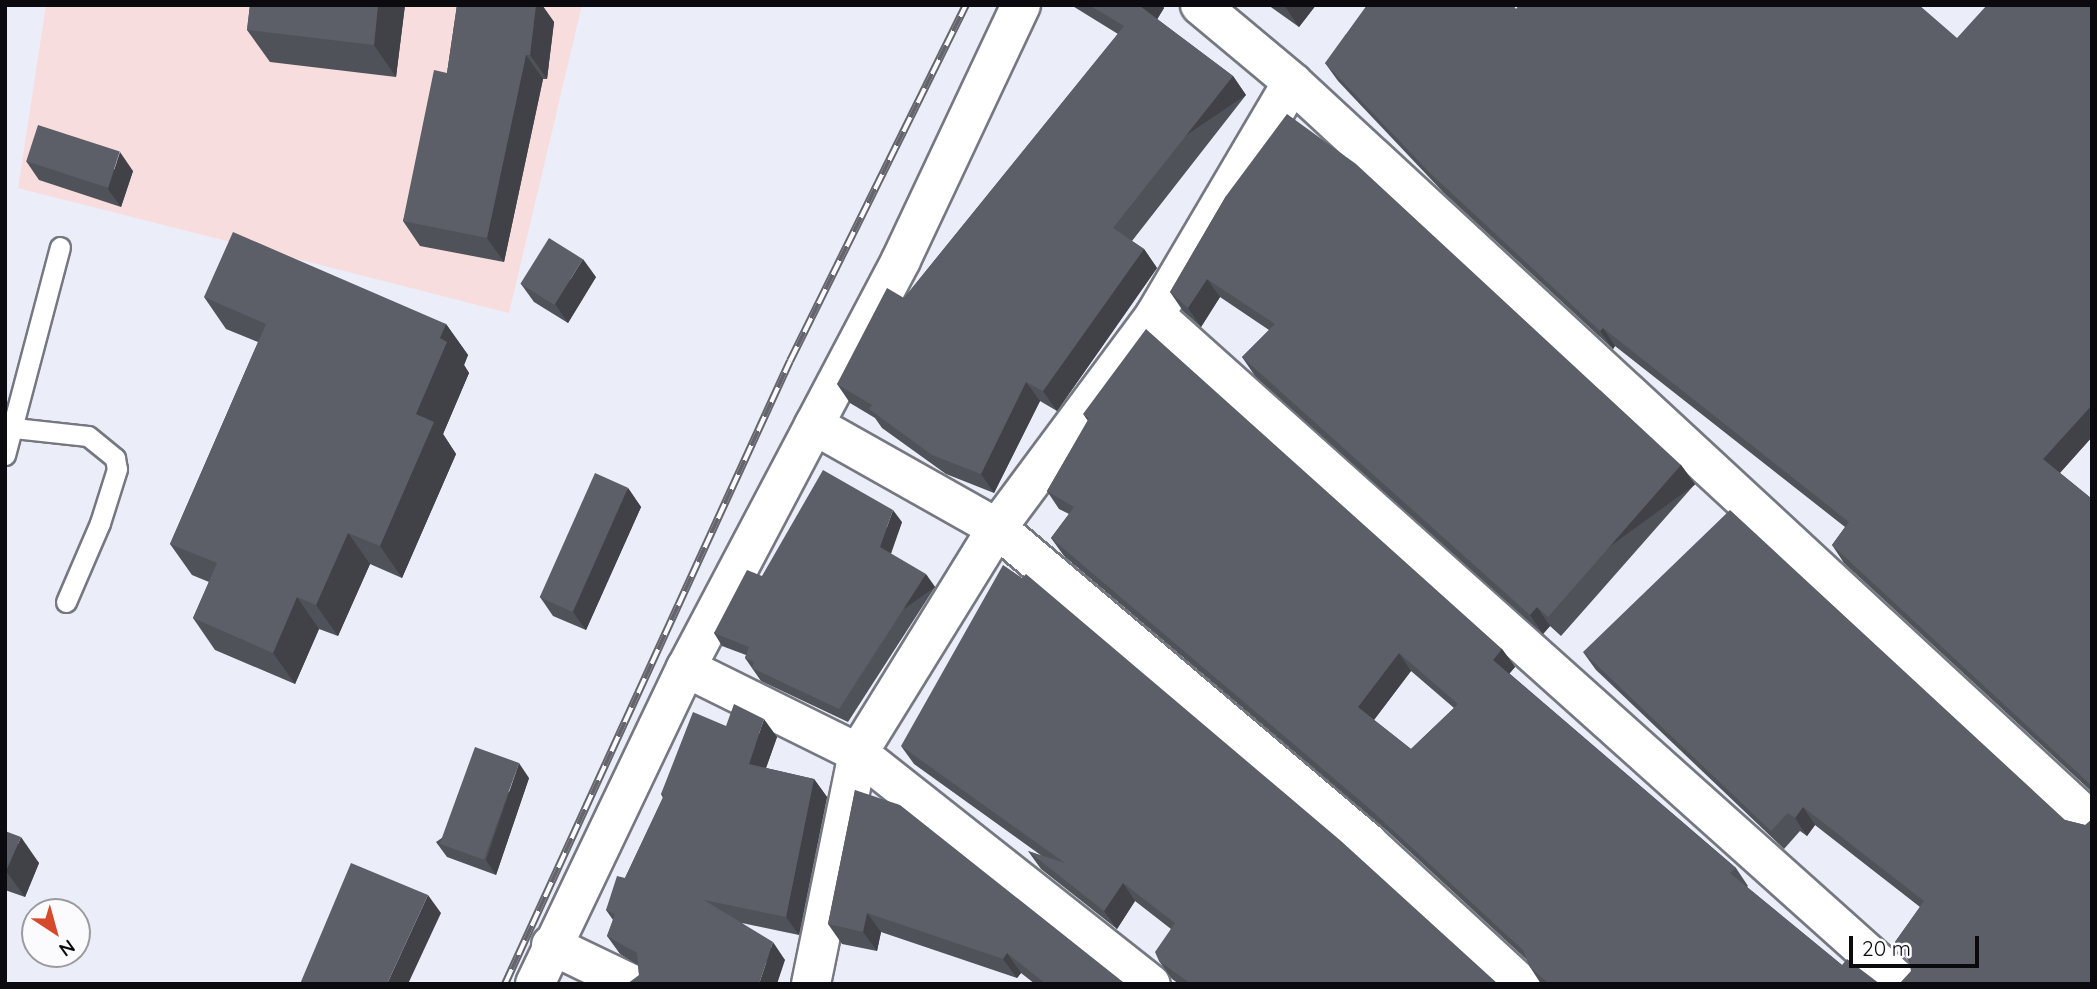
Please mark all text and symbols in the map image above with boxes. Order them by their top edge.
north arrow [21,898,91,968]
scale bar [1852,922,1982,966]
text: N [54,935,80,962]
text: 20 m [1862,935,1911,961]

